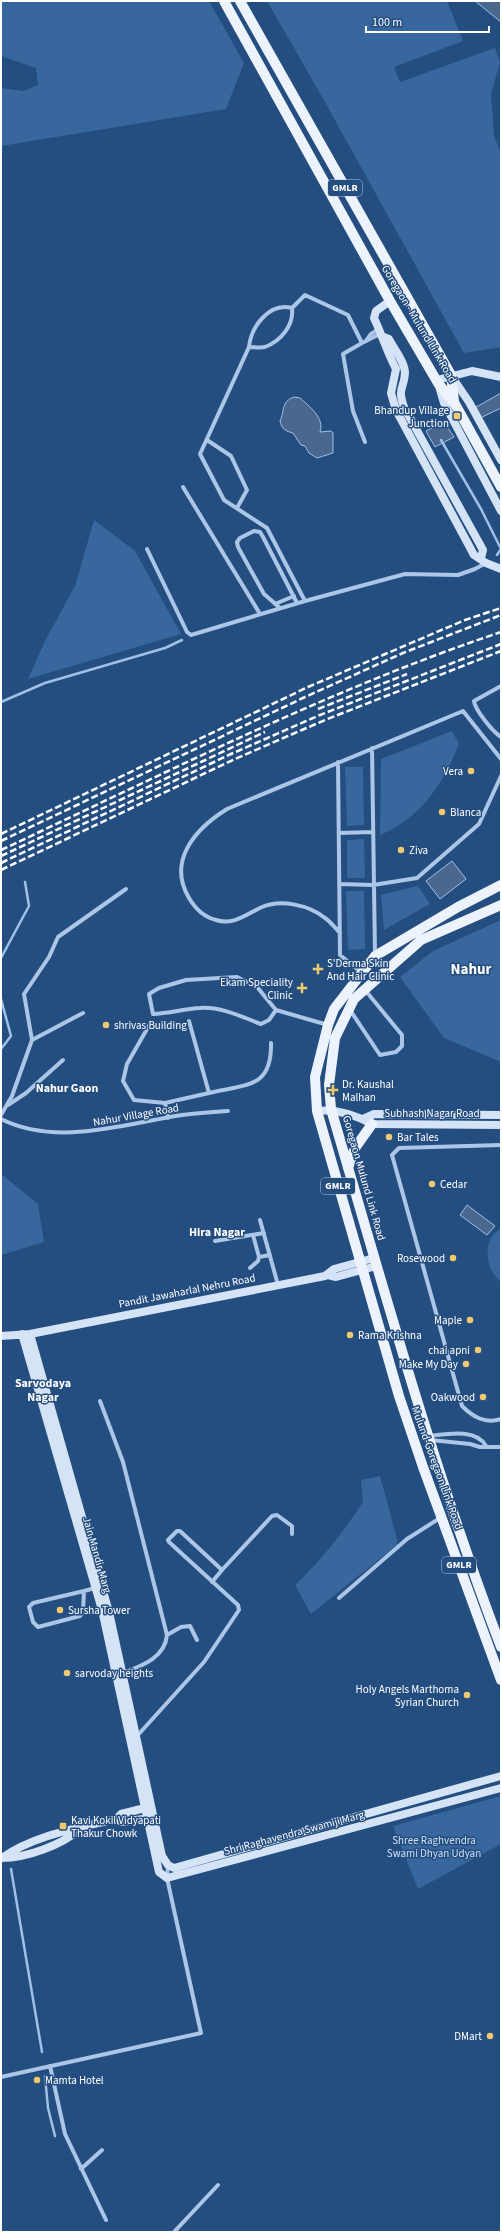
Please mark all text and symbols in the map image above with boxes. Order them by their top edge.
scale bar [366,8,489,34]
text: 100 m [372,14,402,31]
road number: GMLR [328,180,362,196]
street label: Goregaon - Mulund Link Road [378,262,460,386]
place label: Bhandup Village Junction [374,403,450,431]
marker: Bhandup Village Junction [452,411,462,421]
place label: Vera [443,764,463,779]
marker: Vera [466,766,476,776]
place label: Blanca [450,805,481,820]
marker: Blanca [437,807,447,817]
place label: Ziva [409,843,428,858]
marker: Ziva [396,845,406,855]
place label: S'Derma Skin And Hair Clinic [327,956,394,984]
district label: Nahur [451,959,491,980]
marker: S'Derma Skin And Hair Clinic [312,963,324,975]
place label: Ekam Speciality Clinic [220,975,293,1003]
marker: Ekam Speciality Clinic [296,982,308,994]
place label: shrivas Building [114,1018,187,1033]
marker: shrivas Building [101,1020,111,1030]
place label: Dr. Kaushal Malhan [342,1077,394,1105]
district label: Nahur Gaon [36,1080,98,1097]
marker: Dr. Kaushal Malhan [327,1084,339,1096]
street label: Nahur Village Road [92,1100,180,1130]
street label: Subhash Nagar Road [384,1106,480,1121]
street label: Goregaon Mulund Link Road [339,1114,389,1242]
place label: Bar Tales [397,1130,439,1145]
marker: Bar Tales [384,1132,394,1142]
place label: Cedar [440,1177,467,1192]
road number: GMLR [321,1178,355,1194]
marker: Cedar [427,1179,437,1189]
district label: Hira Nagar [189,1224,245,1241]
place label: Rosewood [397,1251,445,1266]
marker: Rosewood [448,1253,458,1263]
street label: Pandit Jawaharlal Nehru Road [117,1270,257,1312]
place label: Maple [434,1313,463,1328]
marker: Maple [465,1315,475,1325]
place label: Rama Krishna [358,1328,422,1343]
marker: Rama Krishna [345,1330,355,1340]
place label: chai apni [428,1343,470,1358]
marker: chai apni [473,1345,483,1355]
place label: Make My Day [399,1357,458,1372]
marker: Make My Day [461,1359,471,1369]
district label: Sarvodaya Nagar [15,1375,71,1406]
place label: Oakwood [431,1390,475,1405]
marker: Oakwood [478,1392,488,1402]
street label: Mulund-Goregaon Link Road [408,1404,466,1532]
street label: Jain Mandir Marg [79,1515,115,1595]
road number: GMLR [442,1557,476,1573]
place label: Sursha Tower [68,1603,130,1618]
marker: Sursha Tower [55,1605,65,1615]
place label: sarvoday heights [75,1666,154,1681]
marker: sarvoday heights [62,1668,72,1678]
place label: Holy Angels Marthoma Syrian Church [356,1682,459,1710]
marker: Holy Angels Marthoma Syrian Church [462,1690,472,1700]
street label: Shri Raghavendra Swamiji Marg [222,1807,366,1859]
place label: Kavi Kokil Vidyapati Thakur Chowk [71,1813,161,1841]
marker: Kavi Kokil Vidyapati Thakur Chowk [58,1821,68,1831]
park label: Shree Raghvendra Swami Dhyan Udyan [387,1833,481,1861]
place label: DMart [454,2029,482,2044]
marker: DMart [485,2031,495,2041]
place label: Mamta Hotel [45,2073,104,2088]
marker: Mamta Hotel [32,2075,42,2085]

